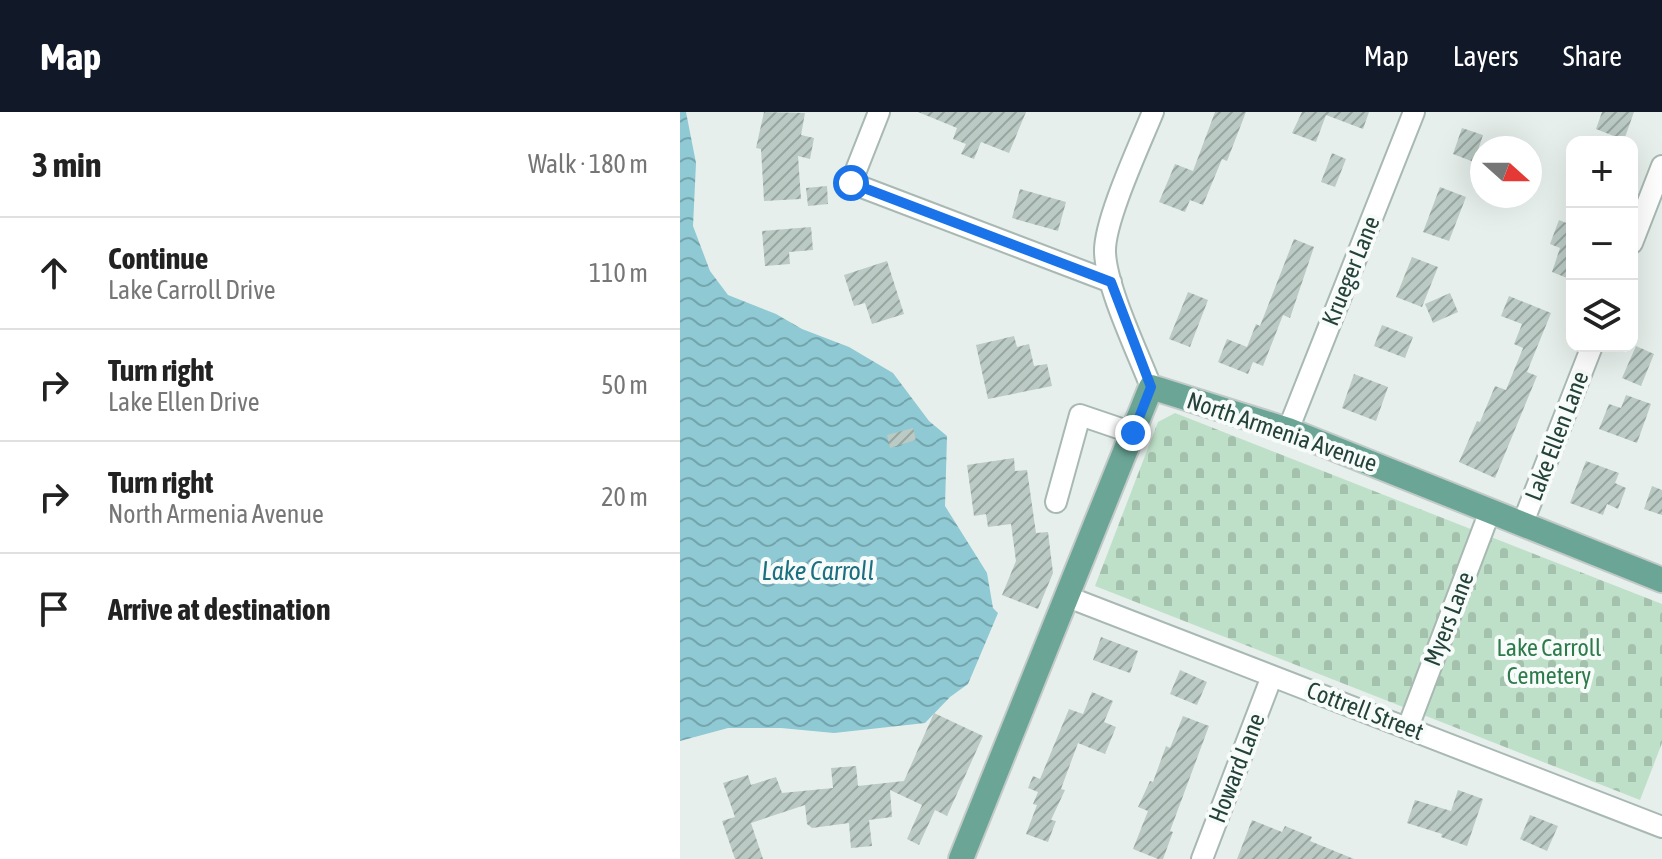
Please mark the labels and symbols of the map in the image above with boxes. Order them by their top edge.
north arrow [1470,136,1542,208]
route start [833,165,869,201]
street label: Krueger Lane [1316,212,1385,329]
street label: Lake Ellen Lane [1520,367,1594,504]
street label: North Armenia Avenue [1184,386,1381,477]
route end [1115,415,1151,451]
water label: Lake Carroll [762,556,874,586]
street label: Myers Lane [1418,568,1479,670]
park label: Lake Carroll Cemetery [1497,634,1602,689]
street label: Cottrell Street [1303,676,1427,745]
street label: Howard Lane [1203,709,1270,826]

